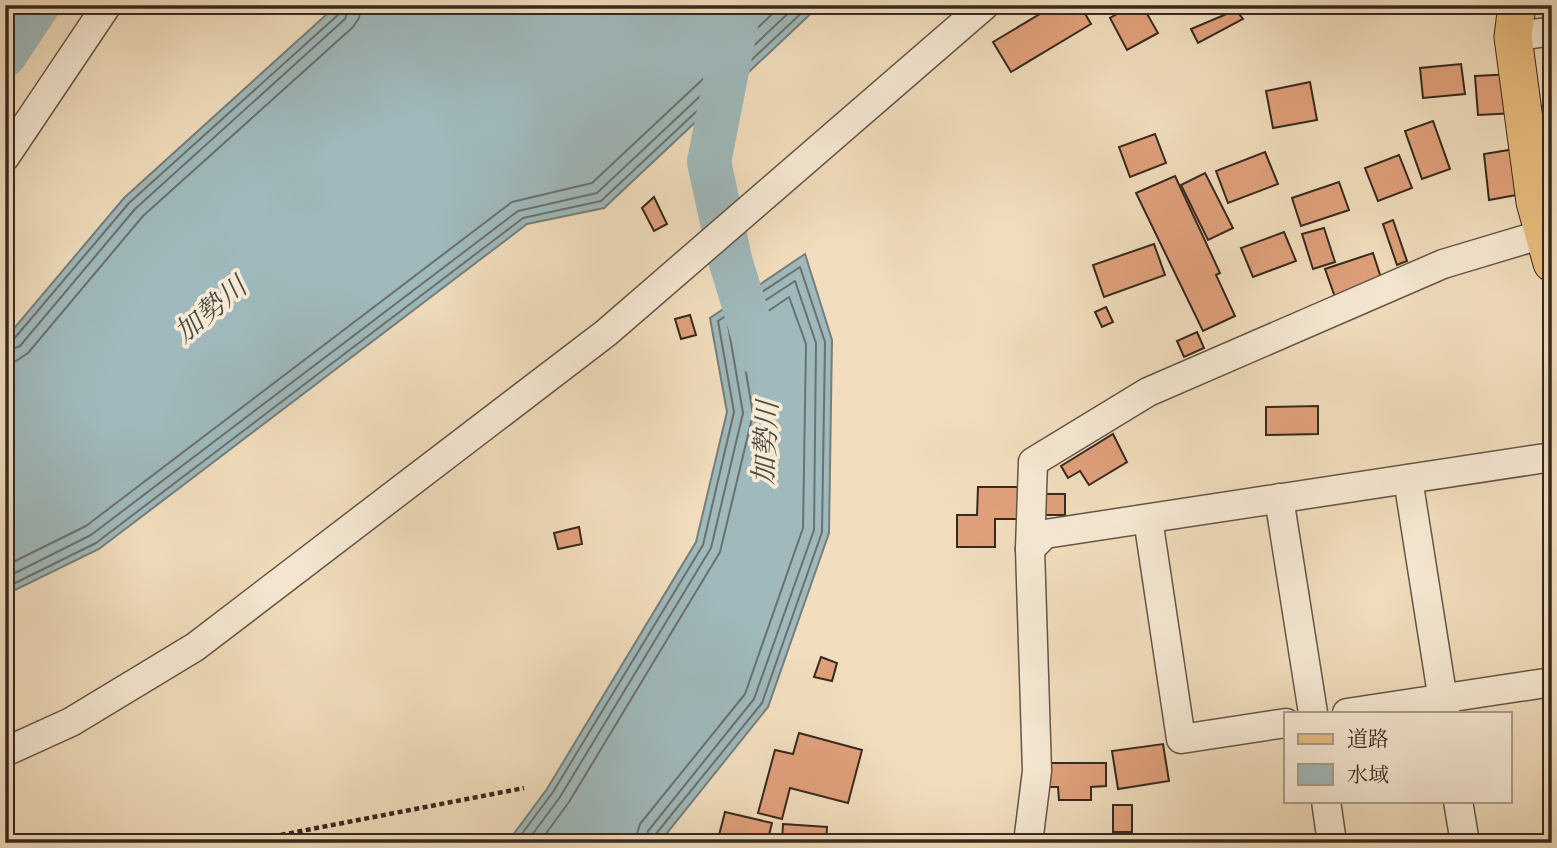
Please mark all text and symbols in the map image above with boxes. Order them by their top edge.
water label: 加勢川 [167,267,259,354]
water label: 加勢川 [746,397,790,486]
legend [1284,712,1512,802]
text: 道路 [1347,726,1389,756]
text: 水域 [1347,762,1389,792]

